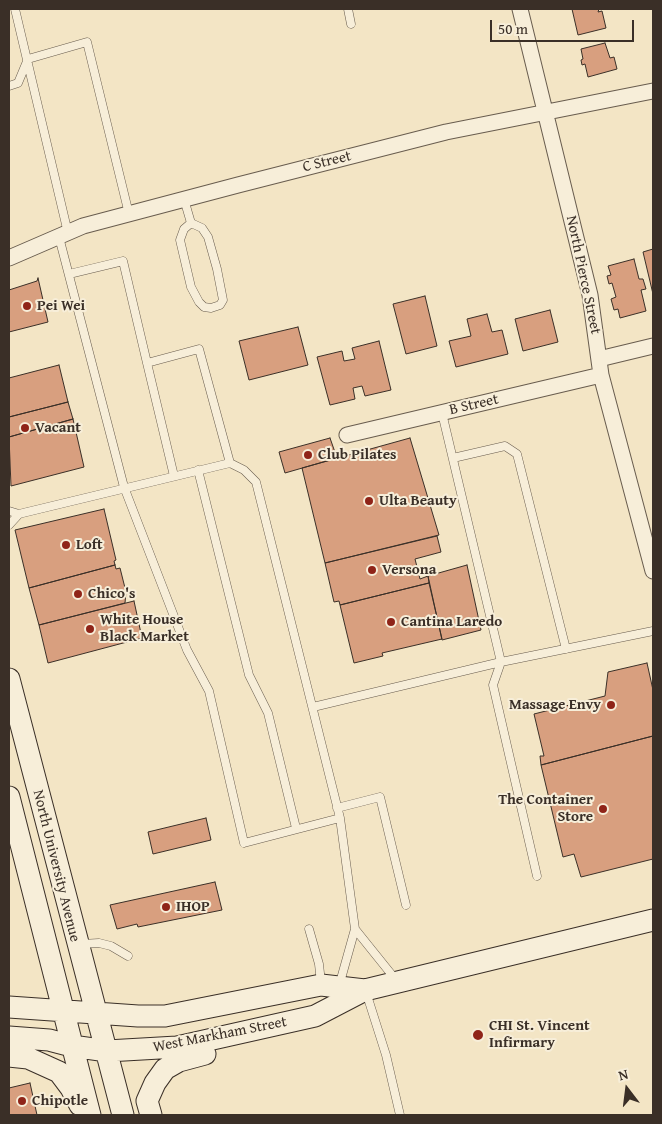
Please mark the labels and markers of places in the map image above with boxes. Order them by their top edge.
place label: Pei Wei [37,297,85,315]
marker: Pei Wei [21,300,33,312]
place label: Vacant [35,419,81,437]
marker: Vacant [19,422,31,434]
place label: Club Pilates [318,446,396,464]
marker: Club Pilates [302,449,314,461]
place label: Ulta Beauty [379,492,457,510]
marker: Ulta Beauty [363,495,375,507]
place label: Loft [76,536,103,554]
marker: Loft [60,539,72,551]
place label: Versona [382,561,436,579]
marker: Versona [366,564,378,576]
place label: Chico's [88,585,136,603]
marker: Chico's [72,588,84,600]
place label: White House Black Market [100,611,189,646]
place label: Cantina Laredo [401,613,502,631]
marker: Cantina Laredo [385,616,397,628]
marker: White House Black Market [84,623,96,635]
place label: Massage Envy [509,696,601,714]
marker: Massage Envy [605,699,617,711]
place label: The Container Store [498,791,593,826]
marker: The Container Store [597,803,609,815]
place label: IHOP [176,898,210,916]
marker: IHOP [160,901,172,913]
place label: CHI St. Vincent Infirmary [489,1017,590,1052]
marker: CHI St. Vincent Infirmary [471,1028,485,1042]
place label: Chipotle [32,1092,88,1110]
marker: Chipotle [16,1095,28,1107]

